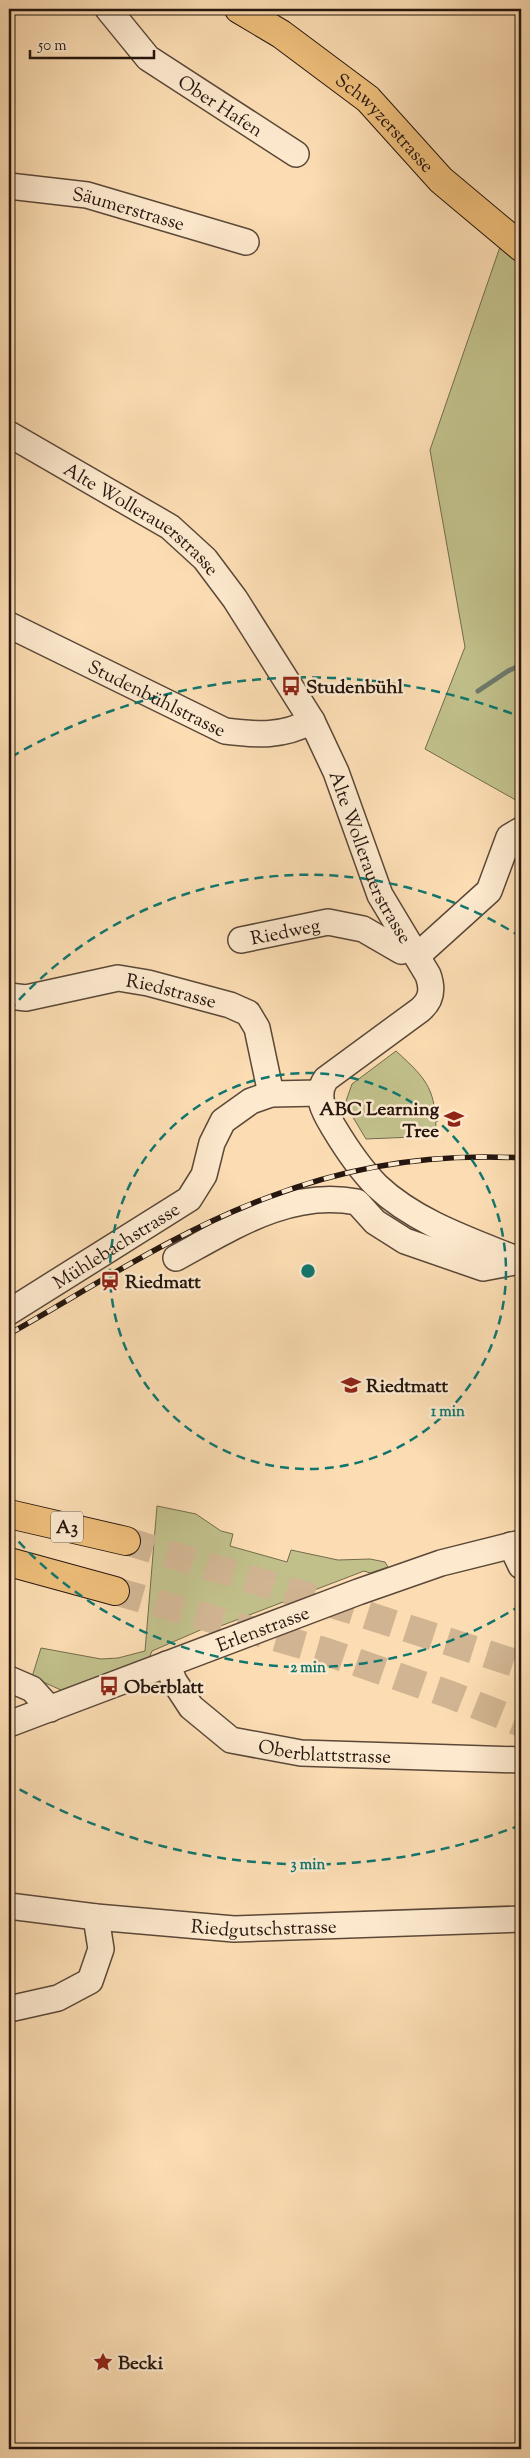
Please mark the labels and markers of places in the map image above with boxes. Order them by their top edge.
bus stop icon: Studenbühl [280,675,302,697]
place label: Studenbühl [306,675,404,702]
place label: ABC Learning Tree [319,1097,440,1146]
school or university icon: ABC Learning Tree [443,1108,465,1130]
centre of rings [299,1262,317,1280]
station icon: Riedmatt [99,1270,121,1292]
place label: Riedmatt [125,1270,201,1297]
school or university icon: Riedtmatt [340,1374,362,1396]
place label: Riedtmatt [366,1374,449,1401]
bus stop icon: Oberblatt [98,1675,120,1697]
place label: Oberblatt [124,1675,204,1702]
place icon: Becki [92,2351,114,2373]
place label: Becki [118,2351,164,2378]

